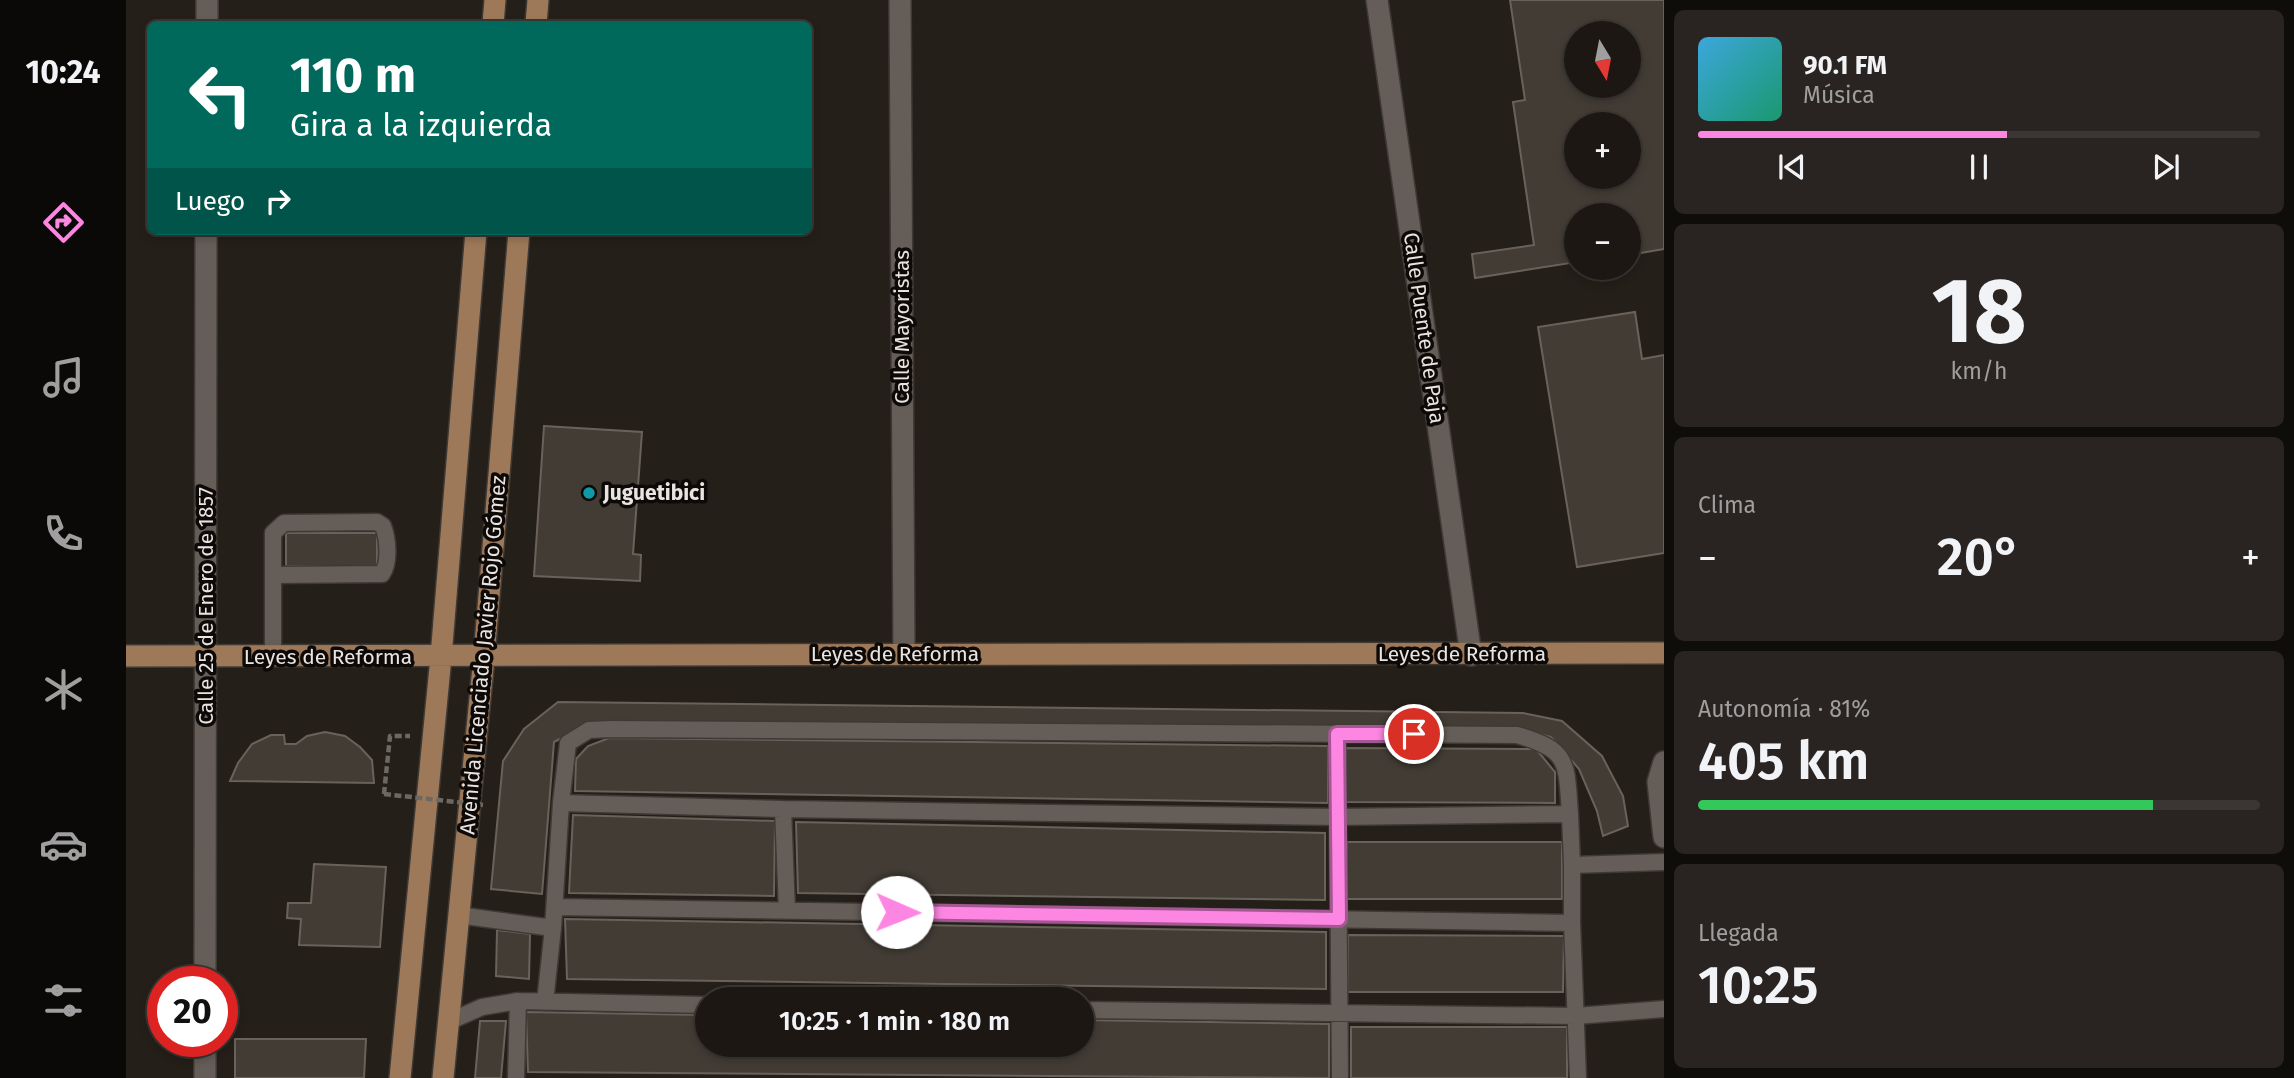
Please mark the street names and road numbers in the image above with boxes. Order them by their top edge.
street label: Calle Puente de Paja [1398,231,1450,425]
street label: Calle Mayoristas [889,250,915,404]
street label: Avenida Licenciado Javier Rojo Gómez [454,474,512,836]
street label: Calle 25 de Enero de 1857 [193,487,219,725]
street label: Leyes de Reforma [811,641,979,667]
street label: Leyes de Reforma [1378,641,1546,667]
street label: Leyes de Reforma [244,644,412,670]

